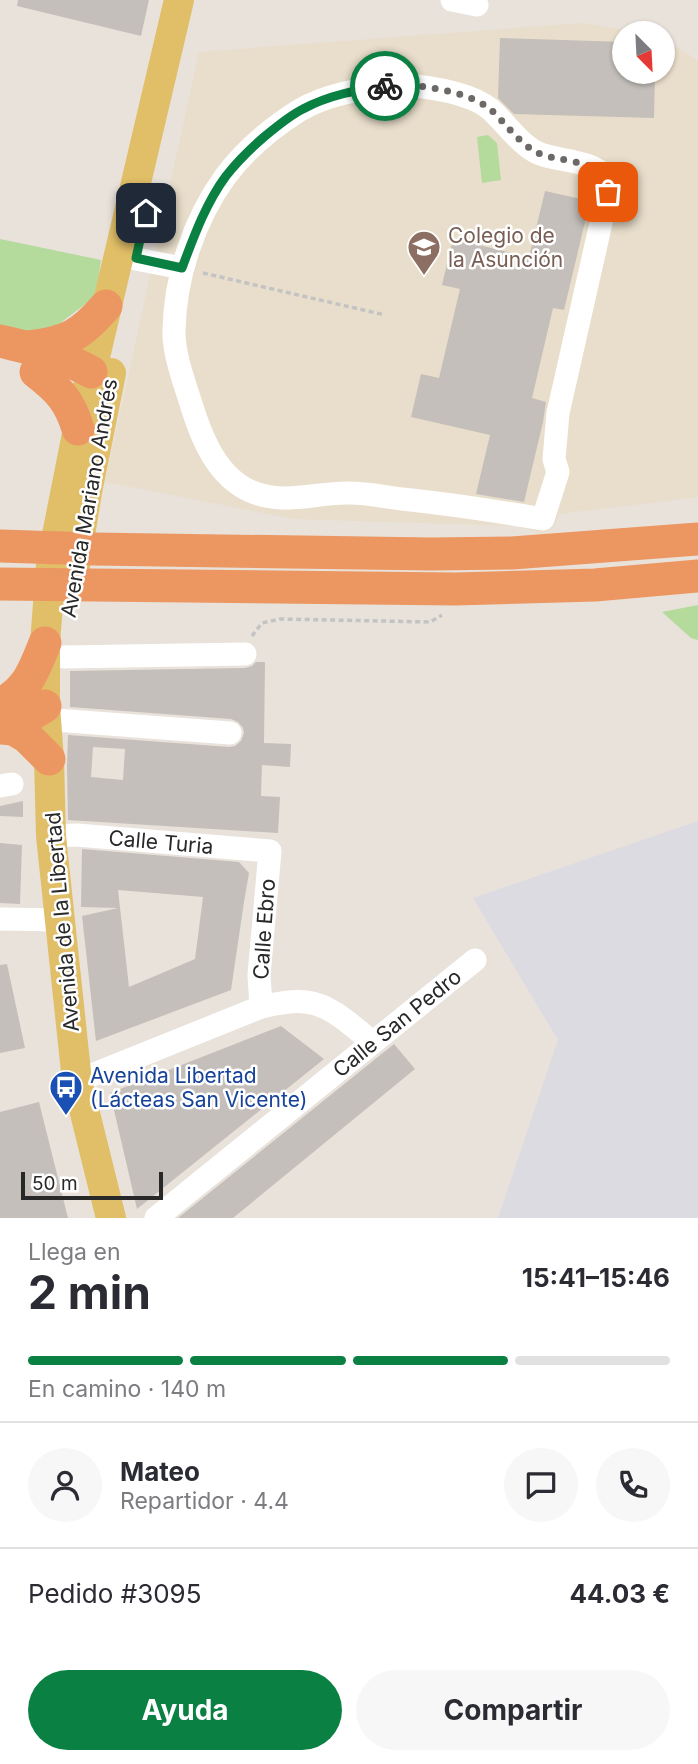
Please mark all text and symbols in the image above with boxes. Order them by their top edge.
north arrow [612,21,676,84]
map controls [612,21,675,84]
courier [350,51,420,121]
icon: bike [366,67,404,105]
pin [578,162,638,222]
icon: bag [589,173,627,211]
pin [116,183,176,243]
icon: home [127,194,165,232]
place label: Colegio de la Asunción [448,223,563,272]
school or university icon: Colegio de la Asunción [405,228,443,277]
street label: Avenida Mariano Andrés [56,377,122,619]
street label: Avenida de la Libertad [40,811,84,1033]
street label: Calle Turia [108,825,214,859]
street label: Calle Ebro [248,878,280,980]
street label: Calle San Pedro [328,964,466,1082]
place label: Avenida Libertad (Lácteas San Vicente) [90,1063,307,1112]
bus stop icon: Avenida Libertad (Lácteas San Vicente) [47,1068,85,1117]
scale bar [21,1169,163,1201]
text: 50 m [32,1172,78,1195]
text: Llega en [28,1238,120,1266]
text: 15:41–15:46 [522,1262,670,1293]
text: 2 min [28,1264,151,1320]
text: En camino · 140 m [28,1375,226,1403]
button: person [28,1448,102,1522]
button: chat [504,1448,578,1522]
button: phone [596,1448,670,1522]
text: Mateo [120,1456,200,1487]
text: Repartidor · 4.4 [120,1487,289,1515]
text: Pedido #3095 [28,1578,202,1609]
text: 44.03 € [570,1578,670,1609]
button: Ayuda [28,1670,342,1750]
button: Compartir [356,1670,670,1750]

